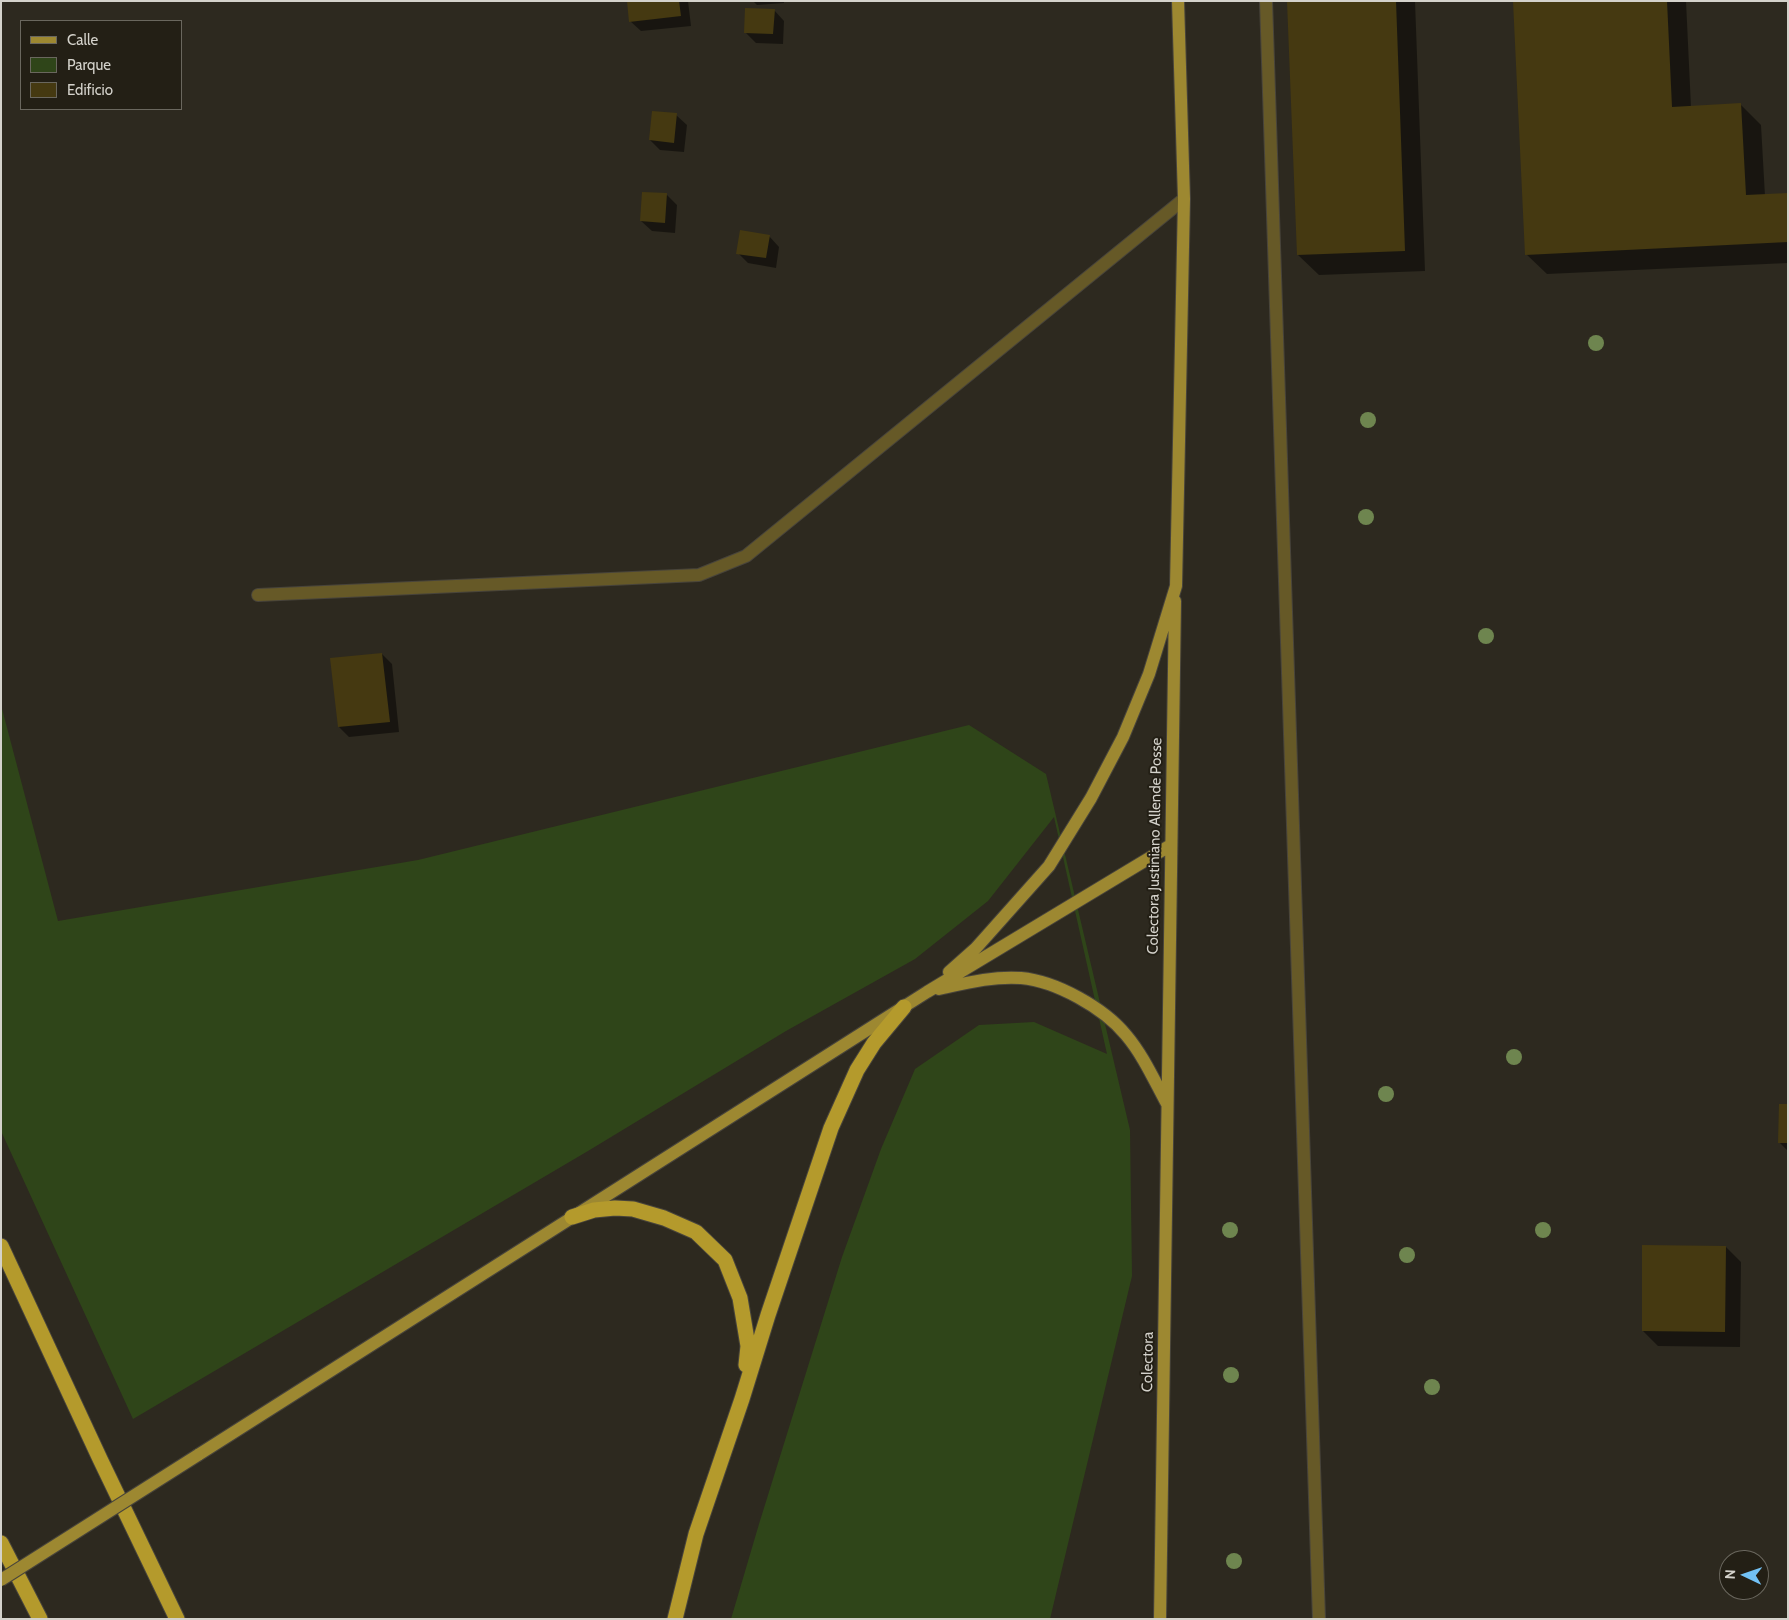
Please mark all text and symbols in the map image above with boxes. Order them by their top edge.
legend [20,20,182,110]
text: Calle [67,31,98,49]
text: Parque [67,56,111,74]
text: Edificio [67,81,113,99]
street label: Colectora Justiniano Allende Posse [1144,737,1166,955]
street label: Colectora [1138,1332,1158,1392]
north arrow [1719,1550,1769,1600]
text: N [1721,1569,1739,1580]

